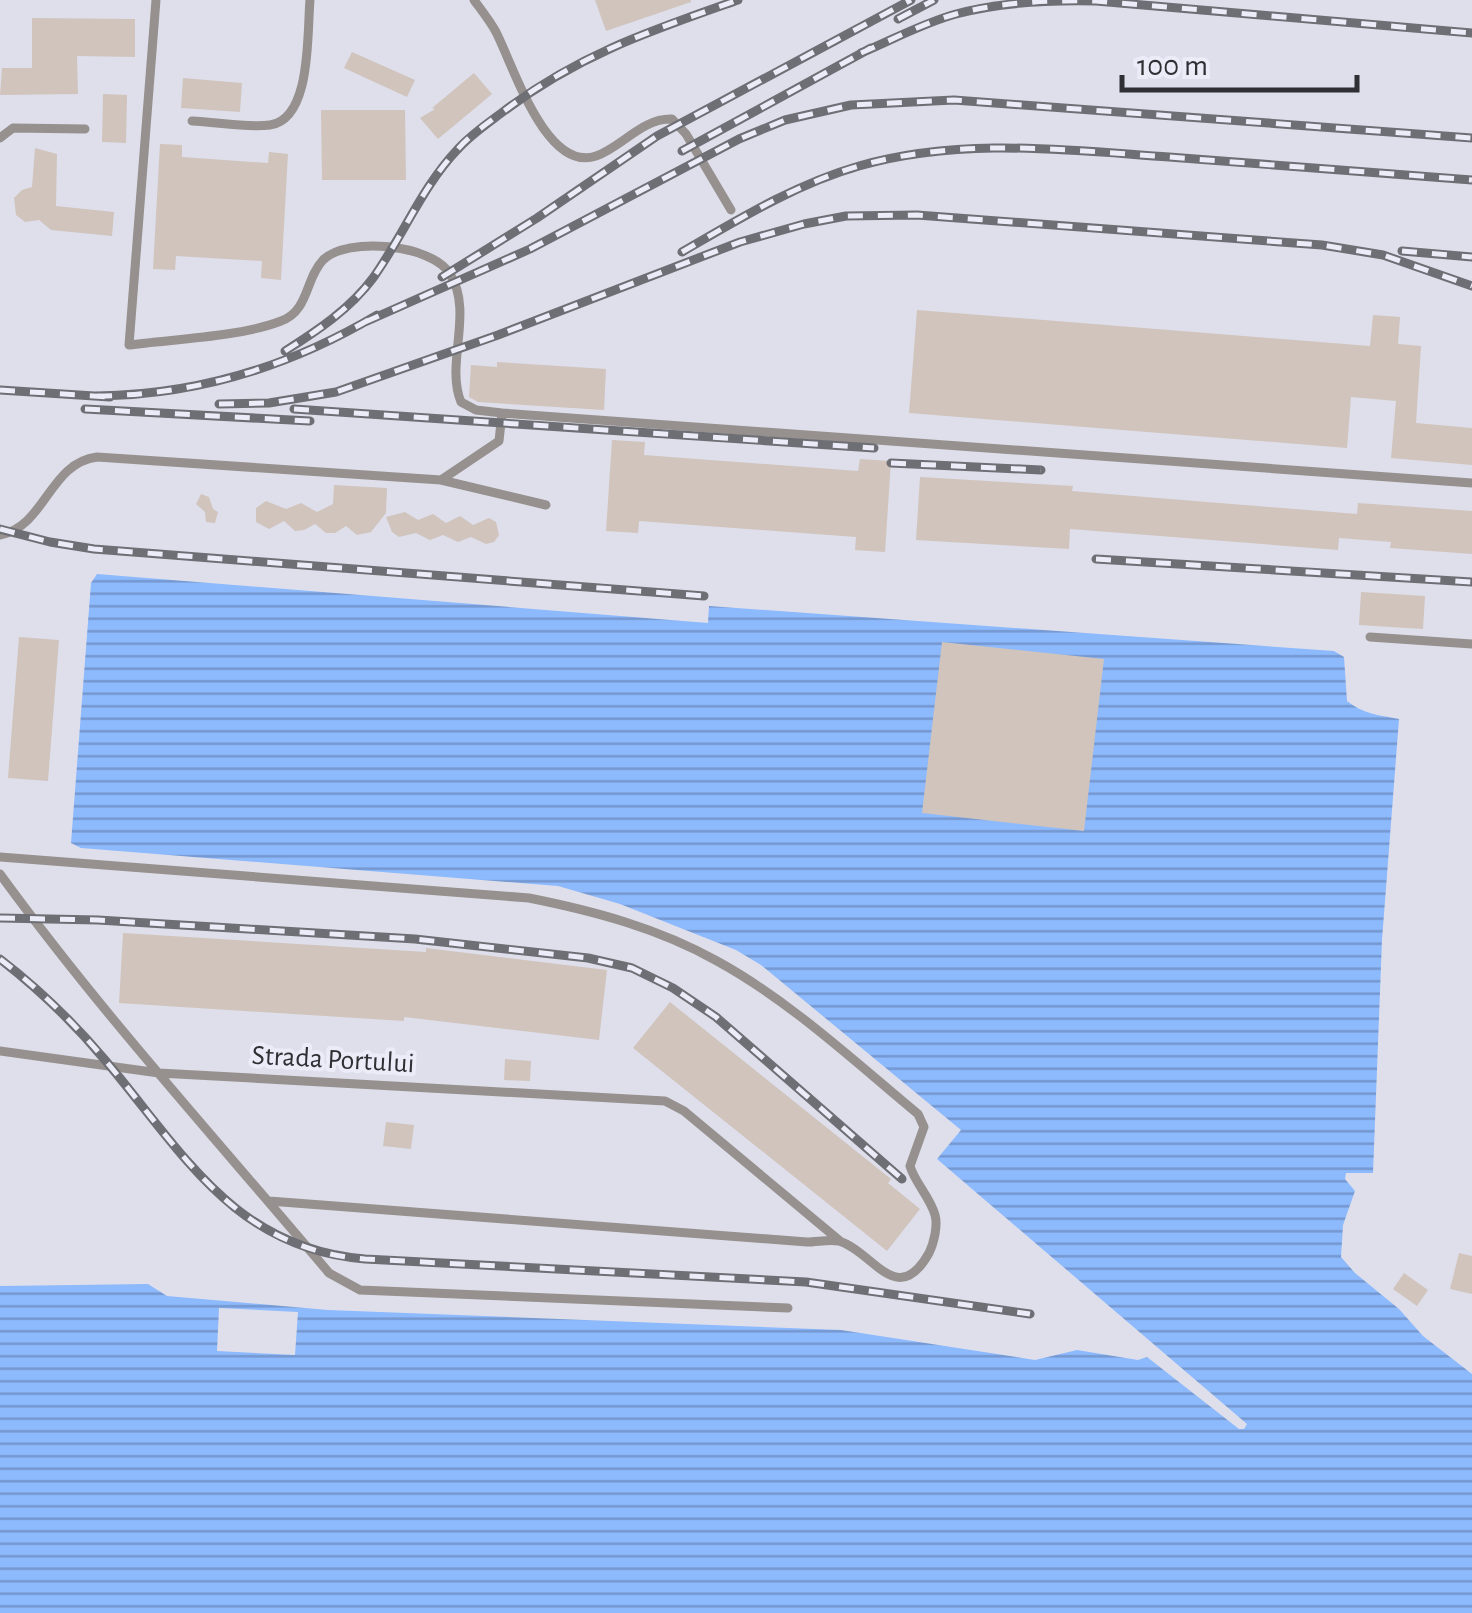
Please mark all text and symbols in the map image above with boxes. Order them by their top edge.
scale bar [1122,30,1357,92]
text: 100 m [1137,51,1208,81]
street label: Strada Portului [251,1042,415,1078]

